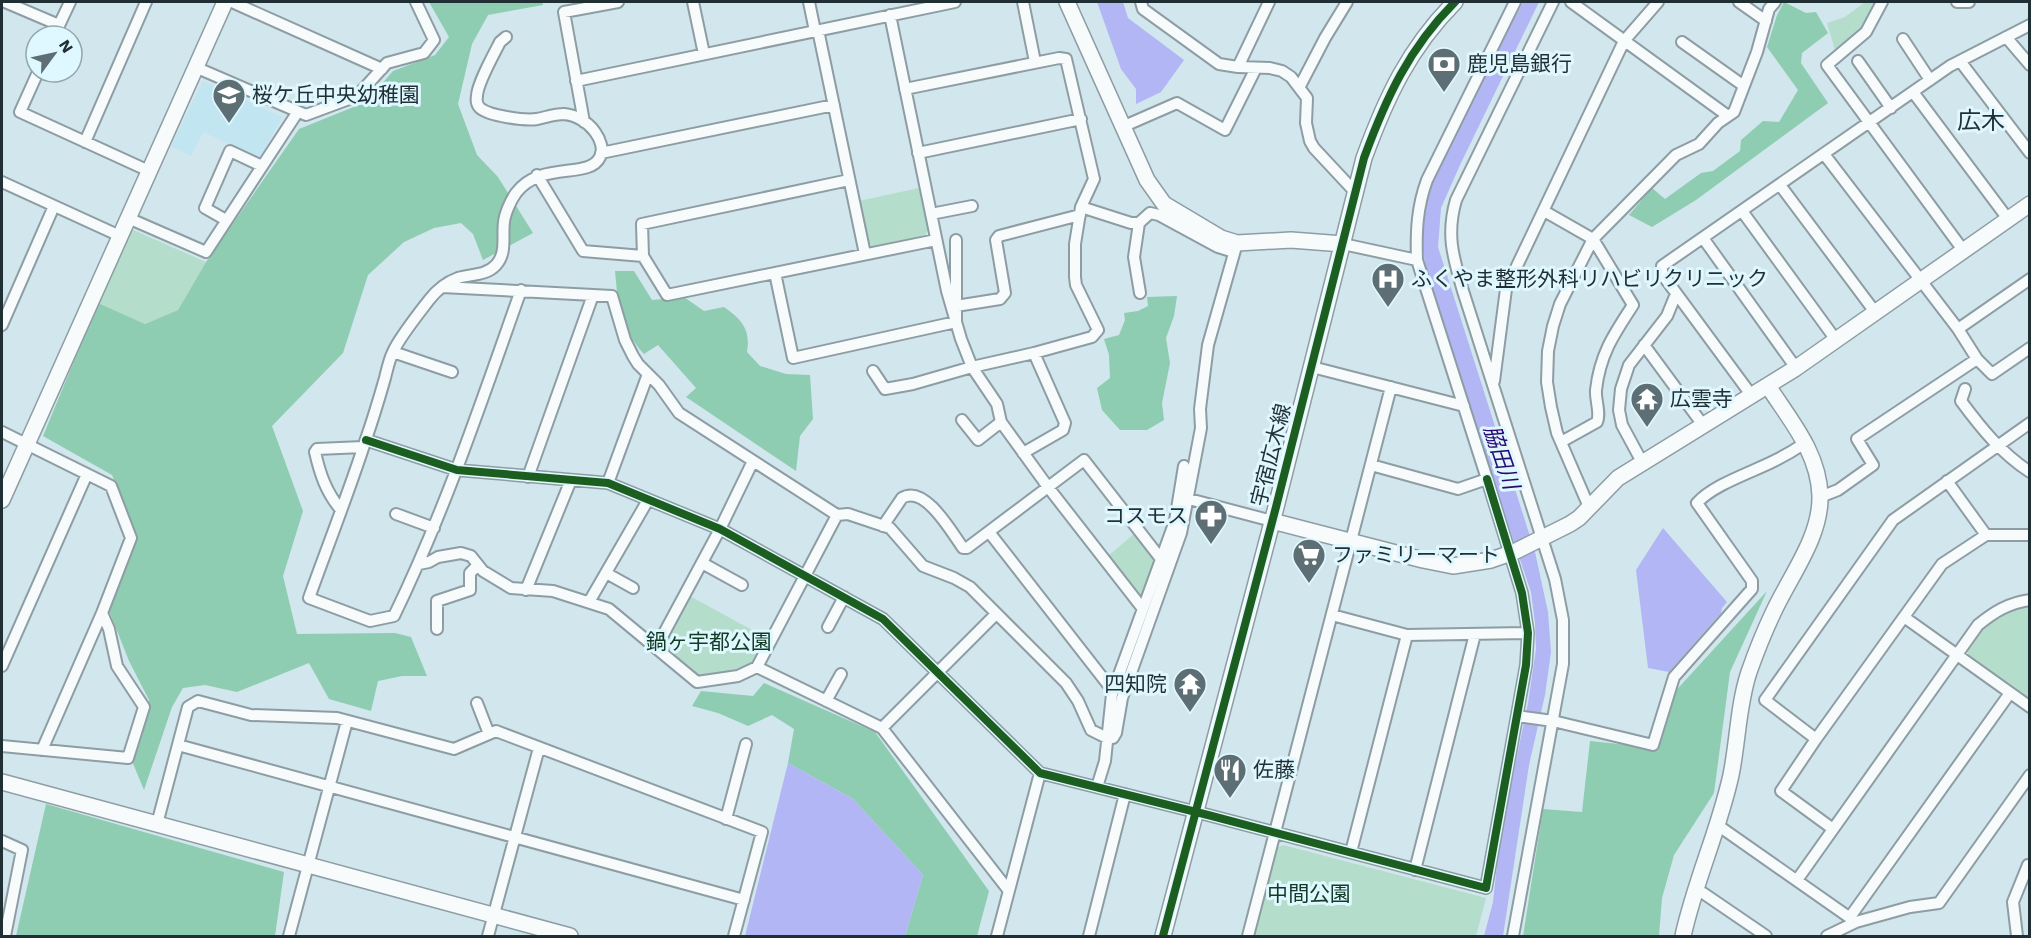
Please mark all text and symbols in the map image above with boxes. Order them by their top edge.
north arrow [24,24,84,84]
text: N [55,36,77,56]
bank icon: 鹿児島銀行 [1426,46,1462,93]
place label: 鹿児島銀行 [1467,51,1572,76]
school or university icon: 桜ケ丘中央幼稚園 [211,77,247,124]
place label: 桜ケ丘中央幼稚園 [252,82,420,107]
district label: 広木 [1957,107,2005,135]
hospital icon: ふくやま整形外科リハビリクリニック [1370,261,1406,308]
place label: ふくやま整形外科リハビリクリニック [1411,266,1768,291]
temple icon: 広雲寺 [1629,381,1665,428]
place label: 広雲寺 [1670,386,1733,411]
street label: 宇宿広木線 [1246,401,1295,509]
water label: 脇田川 [1479,422,1525,494]
pharmacy icon: コスモス [1193,498,1229,545]
place label: コスモス [1104,503,1188,528]
supermarket icon: ファミリーマート [1291,537,1327,584]
place label: ファミリーマート [1332,542,1500,567]
park label: 鍋ヶ宇都公園 [646,629,772,654]
temple icon: 四知院 [1172,666,1208,713]
place label: 四知院 [1104,671,1167,696]
restaurant icon: 佐藤 [1212,752,1248,799]
place label: 佐藤 [1253,757,1295,782]
park label: 中間公園 [1267,881,1351,906]

